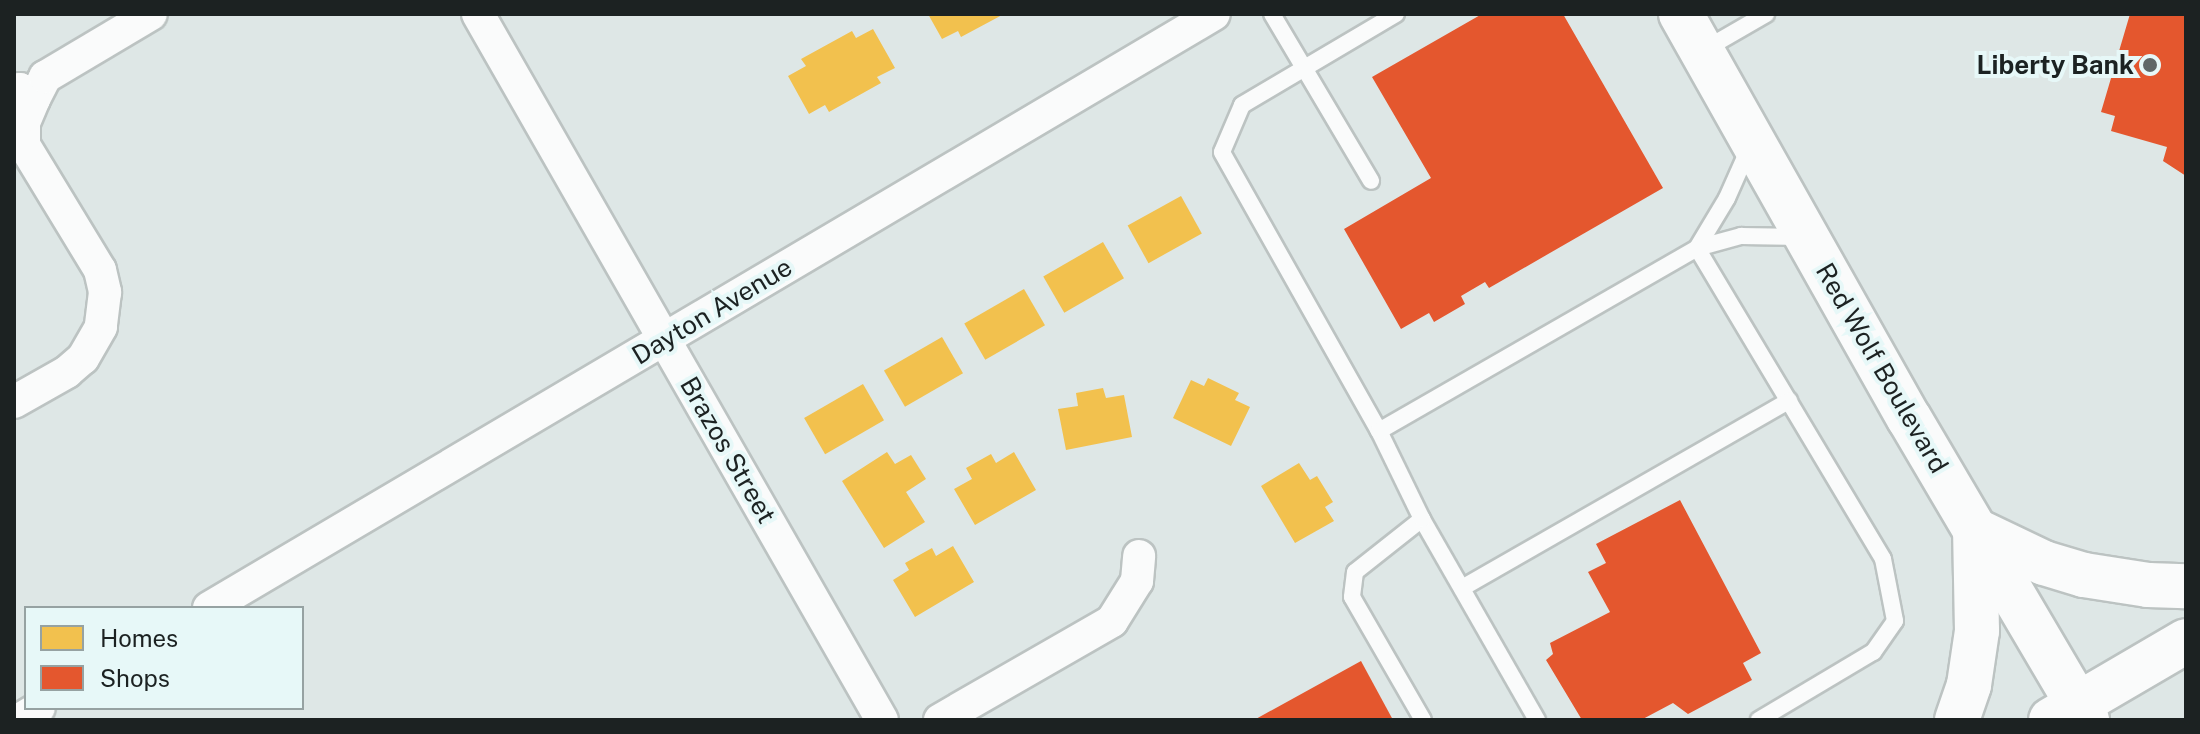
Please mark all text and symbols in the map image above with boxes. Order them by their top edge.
place label: Liberty Bank [1976,49,2134,81]
marker: Liberty Bank [2141,56,2159,74]
street label: Dayton Avenue [626,251,798,371]
street label: Red Wolf Boulevard [1809,257,1955,479]
street label: Brazos Street [674,371,782,529]
legend [24,606,304,710]
text: Homes [100,624,178,652]
text: Shops [100,664,170,692]

